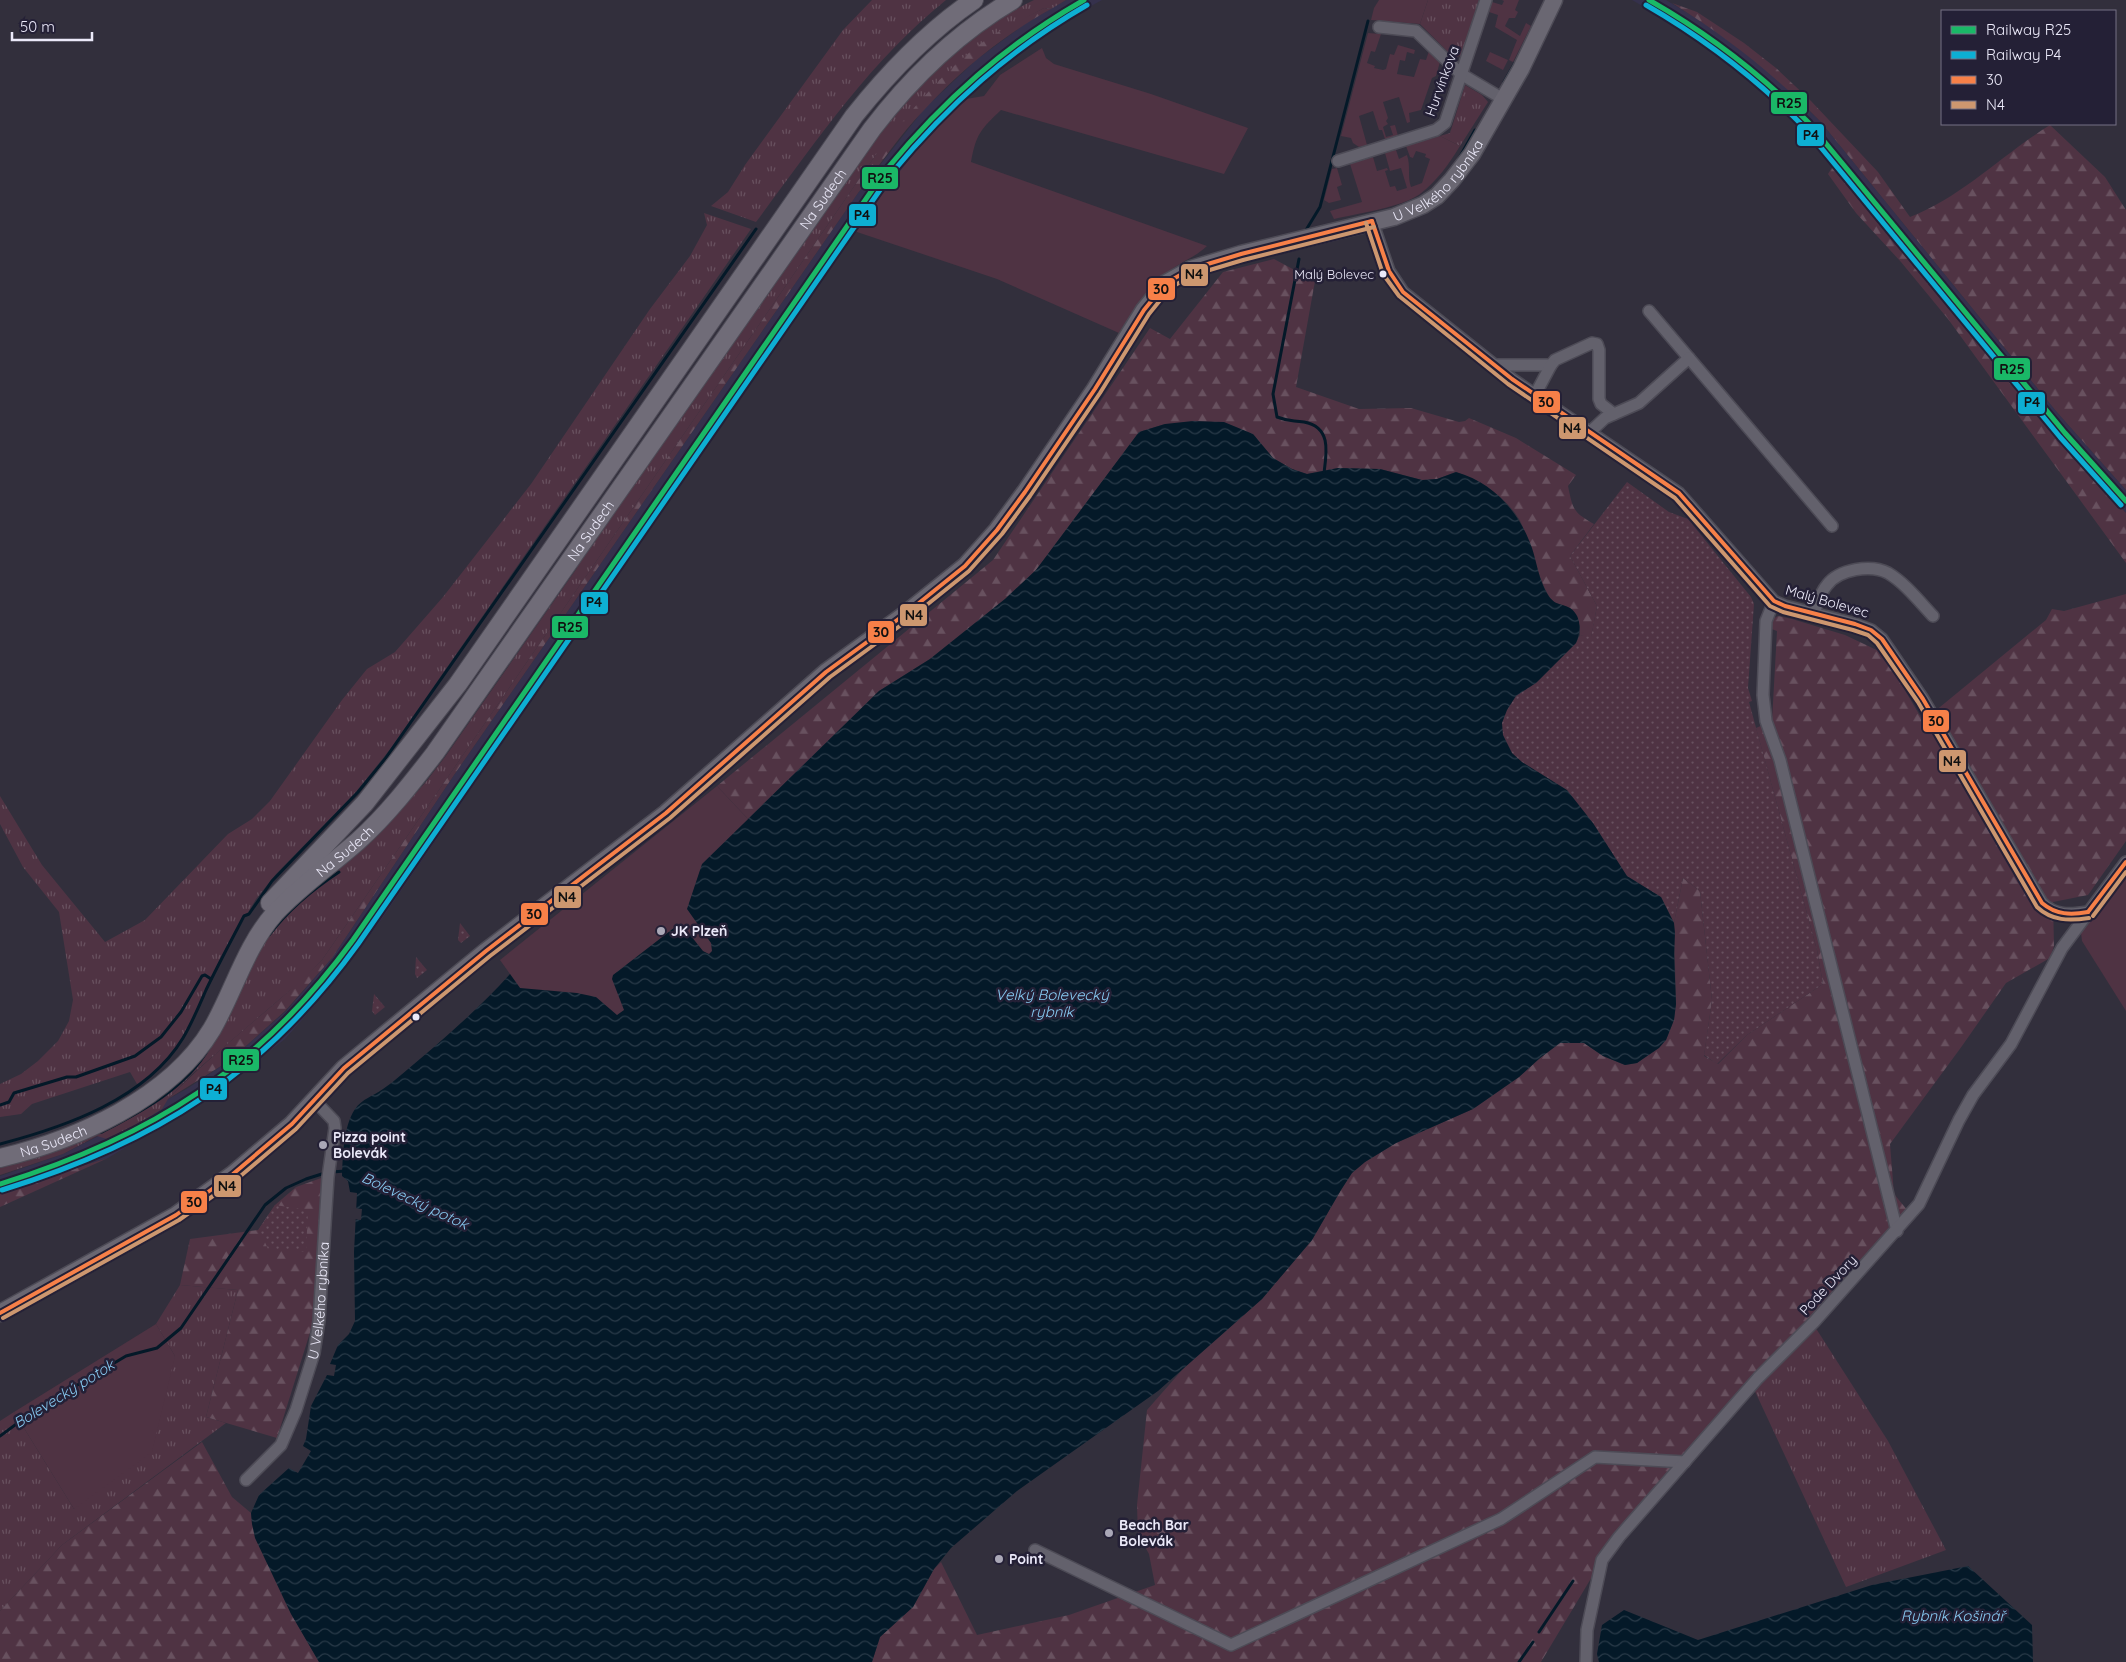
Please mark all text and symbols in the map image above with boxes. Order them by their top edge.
scale bar [12,10,92,42]
legend [1941,10,2116,125]
text: 50 m [20,17,55,36]
text: Railway R25 [1986,20,2071,39]
street label: Hurvínkova [1421,43,1463,119]
text: Railway P4 [1986,45,2062,64]
text: 30 [1986,70,2003,89]
line badge: R25 [1770,91,1808,115]
text: R25 [1776,94,1802,112]
text: N4 [1986,95,2005,114]
line badge: P4 [1796,123,1825,147]
text: P4 [1803,126,1819,144]
street label: U Velkého rybníka [1390,136,1487,225]
street label: Na Sudech [796,165,850,233]
line badge: R25 [861,166,899,190]
text: R25 [867,169,893,187]
line badge: P4 [848,203,877,227]
text: P4 [854,206,870,224]
line badge: N4 [1180,263,1209,287]
text: N4 [1185,265,1203,283]
place label: Malý Bolevec [1294,266,1374,282]
marker: Malý Bolevec [1378,269,1388,279]
line badge: 30 [1147,277,1176,301]
text: 30 [1153,280,1169,298]
line badge: R25 [1993,357,2031,381]
text: R25 [1999,360,2025,378]
line badge: 30 [1532,390,1561,414]
line badge: P4 [2017,391,2046,415]
text: 30 [1538,393,1554,411]
text: P4 [2024,393,2040,411]
line badge: N4 [1558,416,1587,440]
text: N4 [1563,419,1581,437]
street label: Na Sudech [563,497,618,565]
street label: Malý Bolevec [1783,581,1871,621]
line badge: P4 [580,591,609,615]
text: P4 [586,593,602,611]
line badge: N4 [899,603,928,627]
text: N4 [905,606,923,624]
line badge: R25 [551,615,589,639]
text: R25 [557,618,583,636]
line badge: 30 [867,620,895,644]
text: 30 [873,623,889,641]
line badge: 30 [1922,709,1950,733]
text: 30 [1928,712,1944,730]
line badge: N4 [1938,749,1967,773]
text: N4 [1943,752,1961,770]
street label: Na Sudech [313,822,378,881]
line badge: N4 [553,885,582,909]
text: N4 [558,888,576,906]
line badge: 30 [520,902,549,926]
text: 30 [526,905,542,923]
place label: JK Plzeň [671,922,727,940]
marker: JK Plzeň [655,925,667,937]
water label: Velký Bolevecký rybník [995,985,1110,1021]
unlabelled marker [411,1012,421,1022]
line badge: R25 [222,1048,260,1072]
text: R25 [228,1051,254,1069]
line badge: P4 [199,1077,228,1101]
text: P4 [206,1080,222,1098]
street label: Na Sudech [18,1121,90,1161]
place label: Pizza point Bolevák [333,1128,406,1162]
marker: Pizza point Bolevák [317,1139,329,1151]
water label: Bolevecký potok [359,1168,473,1234]
line badge: N4 [213,1174,242,1198]
text: N4 [218,1177,236,1195]
line badge: 30 [180,1190,208,1214]
text: 30 [186,1193,202,1211]
street label: U Velkého rybníka [303,1241,333,1362]
street label: Pode Dvory [1795,1251,1861,1319]
water label: Bolevecký potok [10,1354,119,1432]
place label: Beach Bar Bolevák [1119,1516,1189,1550]
marker: Beach Bar Bolevák [1103,1527,1115,1539]
place label: Point [1009,1550,1044,1568]
marker: Point [993,1553,1005,1565]
water label: Rybník Košinář [1901,1606,2007,1625]

